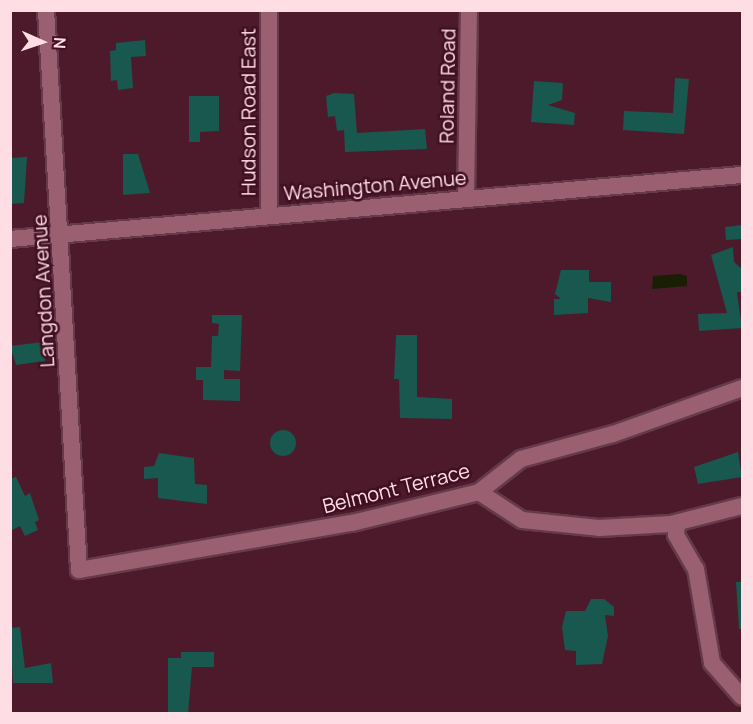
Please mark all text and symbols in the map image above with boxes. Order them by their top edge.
north arrow [12,12,72,72]
street label: Hudson Road East [236,28,260,196]
street label: Roland Road [434,28,460,144]
text: N [49,37,71,49]
street label: Washington Avenue [283,165,467,205]
street label: Langdon Avenue [27,214,59,368]
street label: Belmont Terrace [320,458,472,518]

